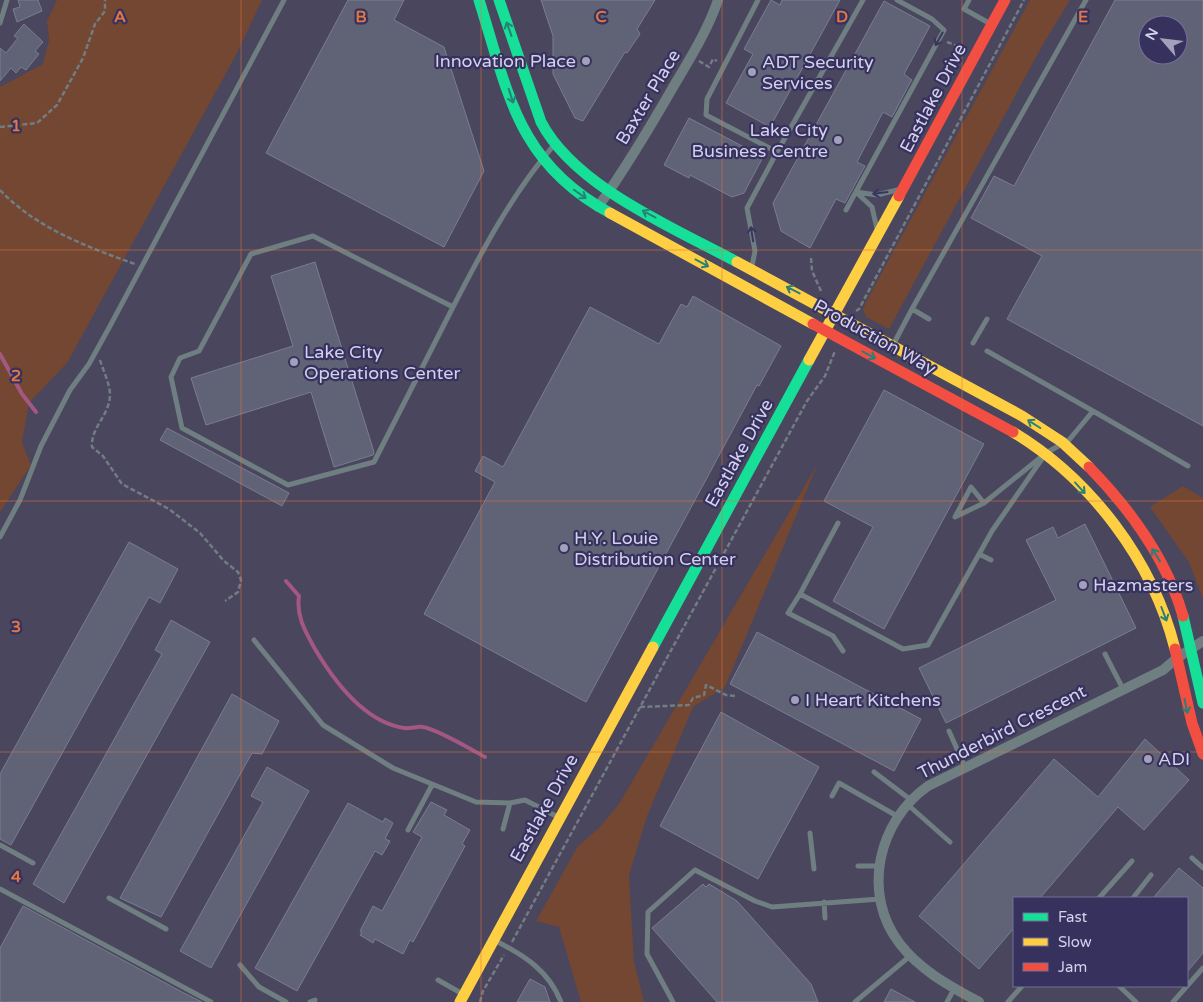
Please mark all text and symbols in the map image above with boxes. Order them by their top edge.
text: A [114,7,126,27]
text: B [355,7,367,27]
text: C [595,7,607,27]
text: D [836,7,848,27]
text: E [1078,7,1088,27]
north arrow [1138,15,1188,65]
one-way arrow [504,21,513,37]
text: N [1142,25,1162,43]
one-way arrow [934,31,944,46]
street label: Eastlake Drive [895,40,971,156]
street label: Baxter Place [611,45,685,149]
place label: Innovation Place [435,50,576,72]
place label: ADT Security Services [762,51,874,94]
marker: Innovation Place [580,55,592,67]
marker: ADT Security Services [746,66,758,78]
one-way arrow [507,88,517,104]
text: 1 [11,116,21,136]
place label: Lake City Business Centre [692,119,828,162]
marker: Lake City Business Centre [832,134,844,146]
one-way arrow [872,188,888,198]
one-way arrow [573,189,586,200]
one-way arrow [642,209,657,219]
one-way arrow [746,226,756,242]
one-way arrow [694,259,709,268]
one-way arrow [786,285,801,294]
street label: Production Way [810,294,940,380]
place label: Lake City Operations Center [304,341,460,384]
one-way arrow [861,350,876,360]
marker: Lake City Operations Center [288,356,300,368]
text: 2 [11,366,21,386]
street label: Eastlake Drive [700,395,778,511]
one-way arrow [1028,419,1042,429]
one-way arrow [1074,481,1086,494]
place label: H.Y. Louie Distribution Center [574,527,736,570]
marker: H.Y. Louie Distribution Center [558,542,570,554]
one-way arrow [1150,548,1160,562]
place label: Hazmasters [1093,574,1193,596]
marker: Hazmasters [1077,579,1089,591]
one-way arrow [1160,606,1169,621]
text: 3 [11,617,21,637]
street label: Thunderbird Crescent [914,680,1090,784]
place label: I Heart Kitchens [805,689,941,711]
marker: I Heart Kitchens [789,694,801,706]
one-way arrow [1182,697,1192,713]
place label: ADI [1158,748,1190,770]
street label: Eastlake Drive [505,750,583,866]
marker: ADI [1142,753,1154,765]
text: 4 [11,867,21,887]
legend [1013,897,1188,987]
text: Fast [1058,908,1088,926]
text: Slow [1058,933,1092,951]
text: Jam [1058,958,1087,976]

